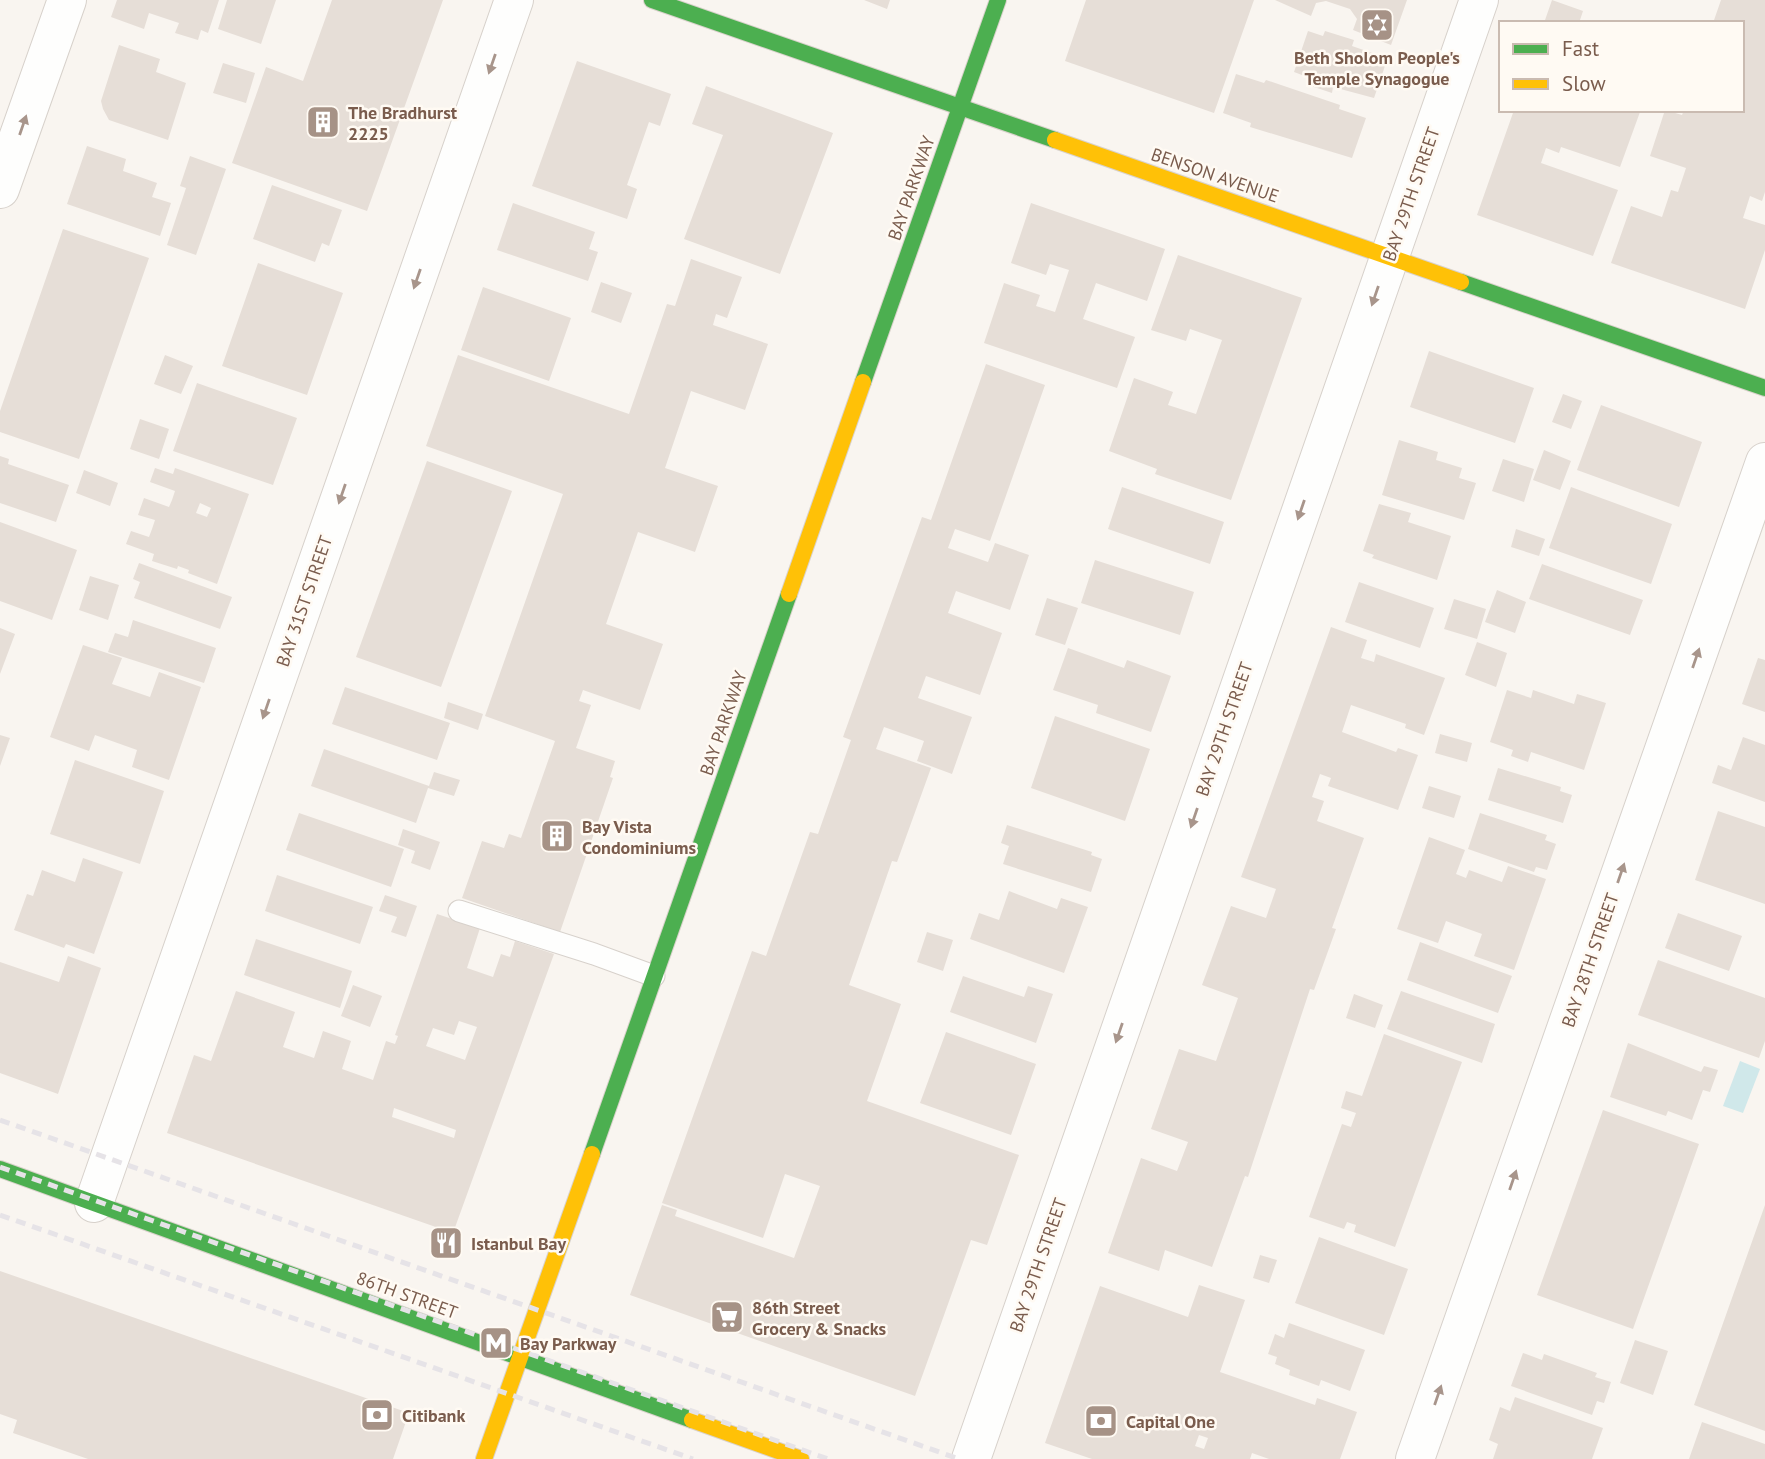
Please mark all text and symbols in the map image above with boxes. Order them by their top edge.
synagogue icon: Beth Sholom People's Temple Synagogue [1358,6,1396,44]
legend [1499,21,1744,112]
text: Fast [1562,35,1599,62]
place label: Beth Sholom People's Temple Synagogue [1294,46,1460,90]
one-way arrow [486,54,497,75]
text: Slow [1562,70,1606,97]
place label: The Bradhurst 2225 [348,101,458,145]
building icon: The Bradhurst 2225 [304,103,342,141]
one-way arrow [18,115,29,136]
street label: BAY 29TH STREET [1377,124,1445,264]
street label: BAY PARKWAY [882,133,940,243]
street label: BENSON AVENUE [1148,142,1282,208]
one-way arrow [411,269,422,290]
one-way arrow [1369,285,1380,306]
one-way arrow [336,483,347,504]
one-way arrow [1295,500,1306,521]
street label: BAY 31ST STREET [271,532,337,670]
one-way arrow [1691,647,1702,668]
street label: BAY 29TH STREET [1190,659,1258,799]
street label: BAY PARKWAY [694,668,752,778]
one-way arrow [261,698,272,719]
one-way arrow [1188,807,1199,828]
place label: Bay Vista Condominiums [582,815,696,859]
building icon: Bay Vista Condominiums [538,817,576,855]
one-way arrow [1616,862,1627,883]
street label: BAY 28TH STREET [1556,890,1624,1030]
one-way arrow [1113,1022,1124,1043]
one-way arrow [1508,1169,1519,1190]
street label: BAY 29TH STREET [1004,1195,1072,1335]
restaurant icon: Istanbul Bay [427,1224,465,1262]
place label: Istanbul Bay [471,1232,566,1255]
street label: 86TH STREET [353,1266,461,1324]
place label: 86th Street Grocery & Snacks [752,1296,887,1340]
supermarket icon: 86th Street Grocery & Snacks [708,1298,746,1336]
metro station icon: Bay Parkway [477,1324,515,1362]
place label: Bay Parkway [520,1332,617,1355]
one-way arrow [1433,1384,1444,1405]
bank icon: Citibank [358,1396,396,1434]
bank icon: Capital One [1082,1402,1120,1440]
place label: Citibank [402,1404,465,1427]
place label: Capital One [1126,1410,1215,1433]

